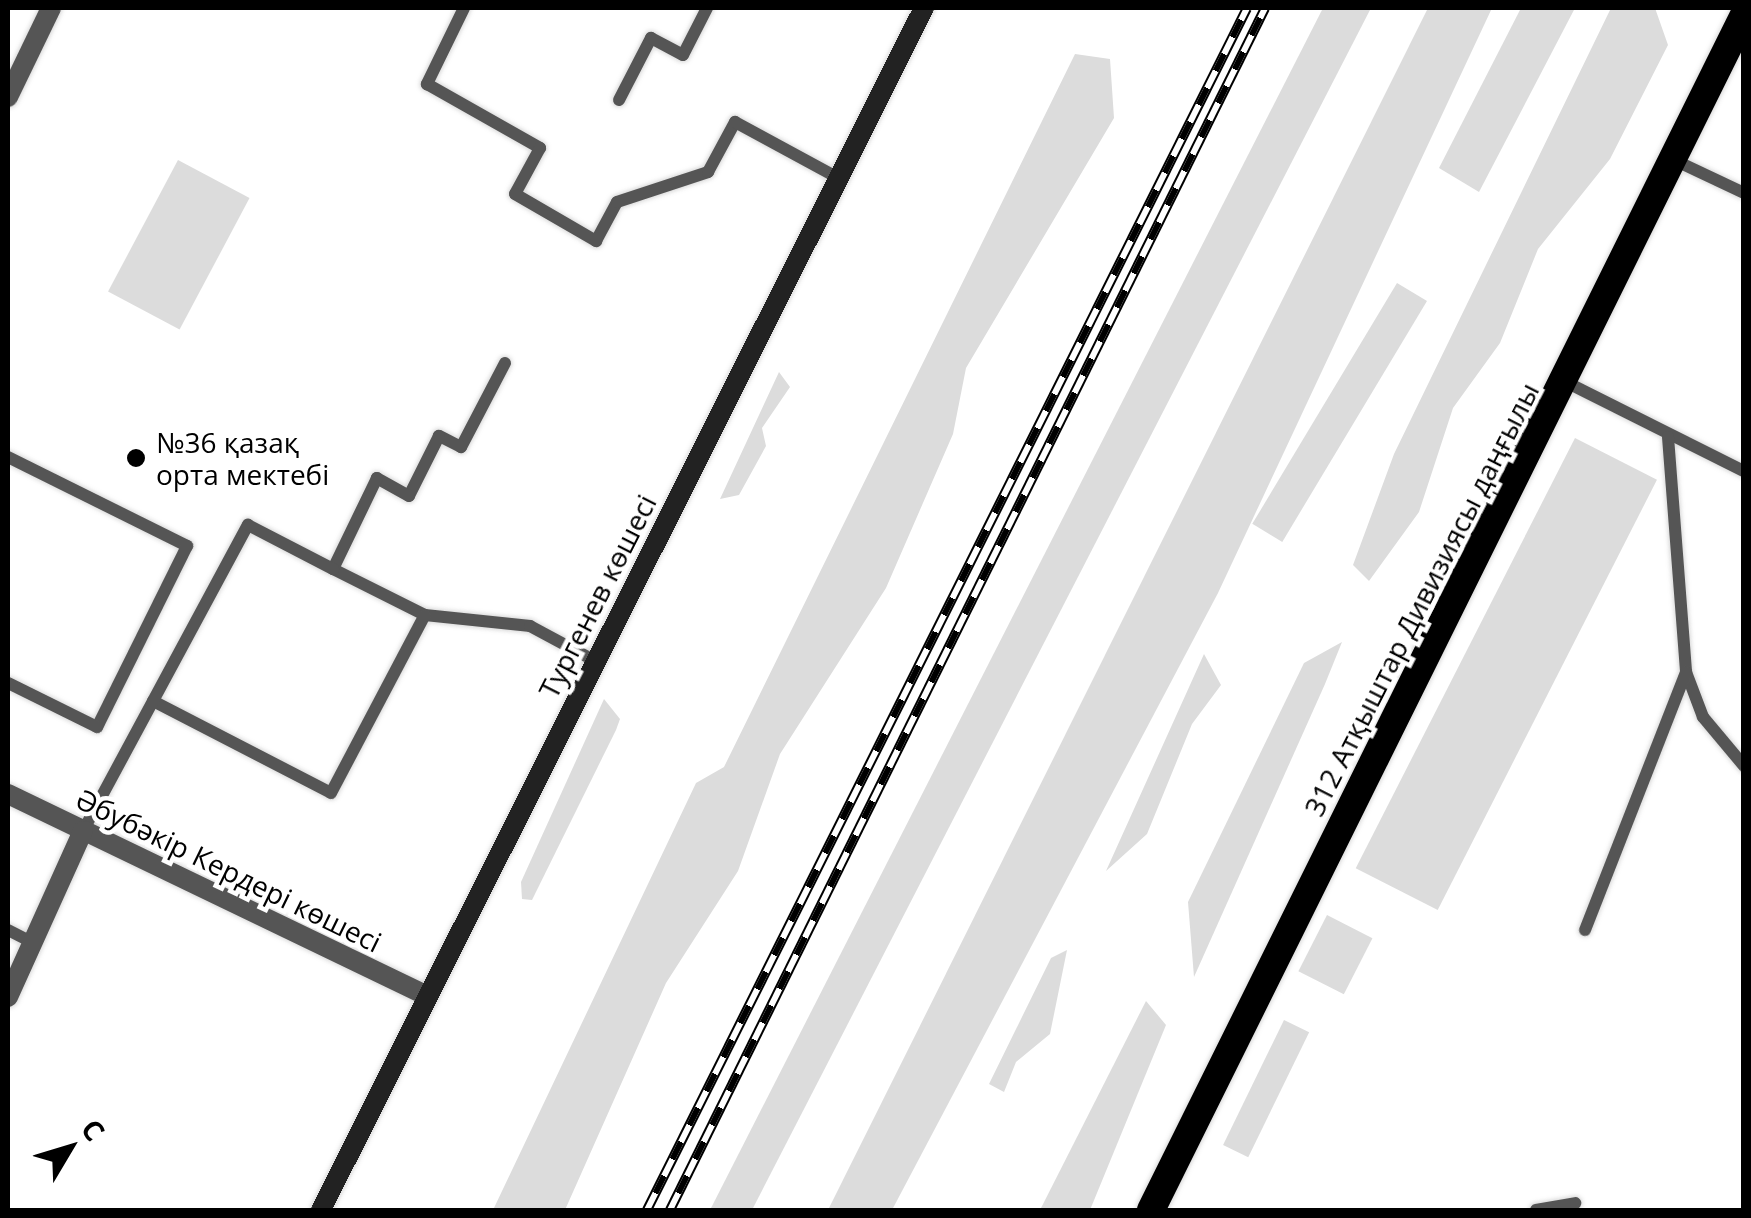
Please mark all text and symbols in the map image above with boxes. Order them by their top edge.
street label: 312 Атқыштар Дивизиясы даңғылы [1297,377,1545,821]
place label: №36 қазақ орта мектебі [156,425,329,491]
marker: №36 қазақ орта мектебі [125,447,147,469]
street label: Тургенев көшесі [531,489,663,703]
street label: Әбубәкір Кердері көшесі [71,781,387,959]
north arrow [20,1098,120,1198]
text: С [73,1111,114,1148]

